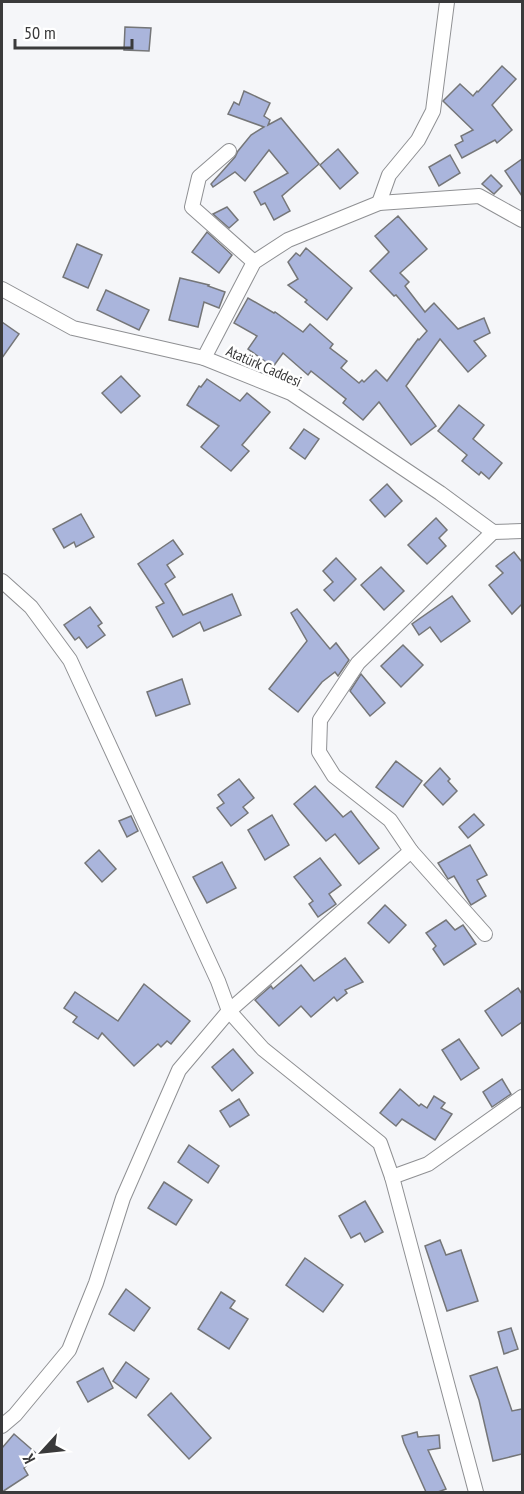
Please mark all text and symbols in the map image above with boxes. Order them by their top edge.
scale bar [15,12,132,50]
text: 50 m [24,21,56,44]
street label: Atatürk Caddesi [223,341,305,391]
north arrow [12,1422,72,1482]
text: K [18,1450,39,1467]

